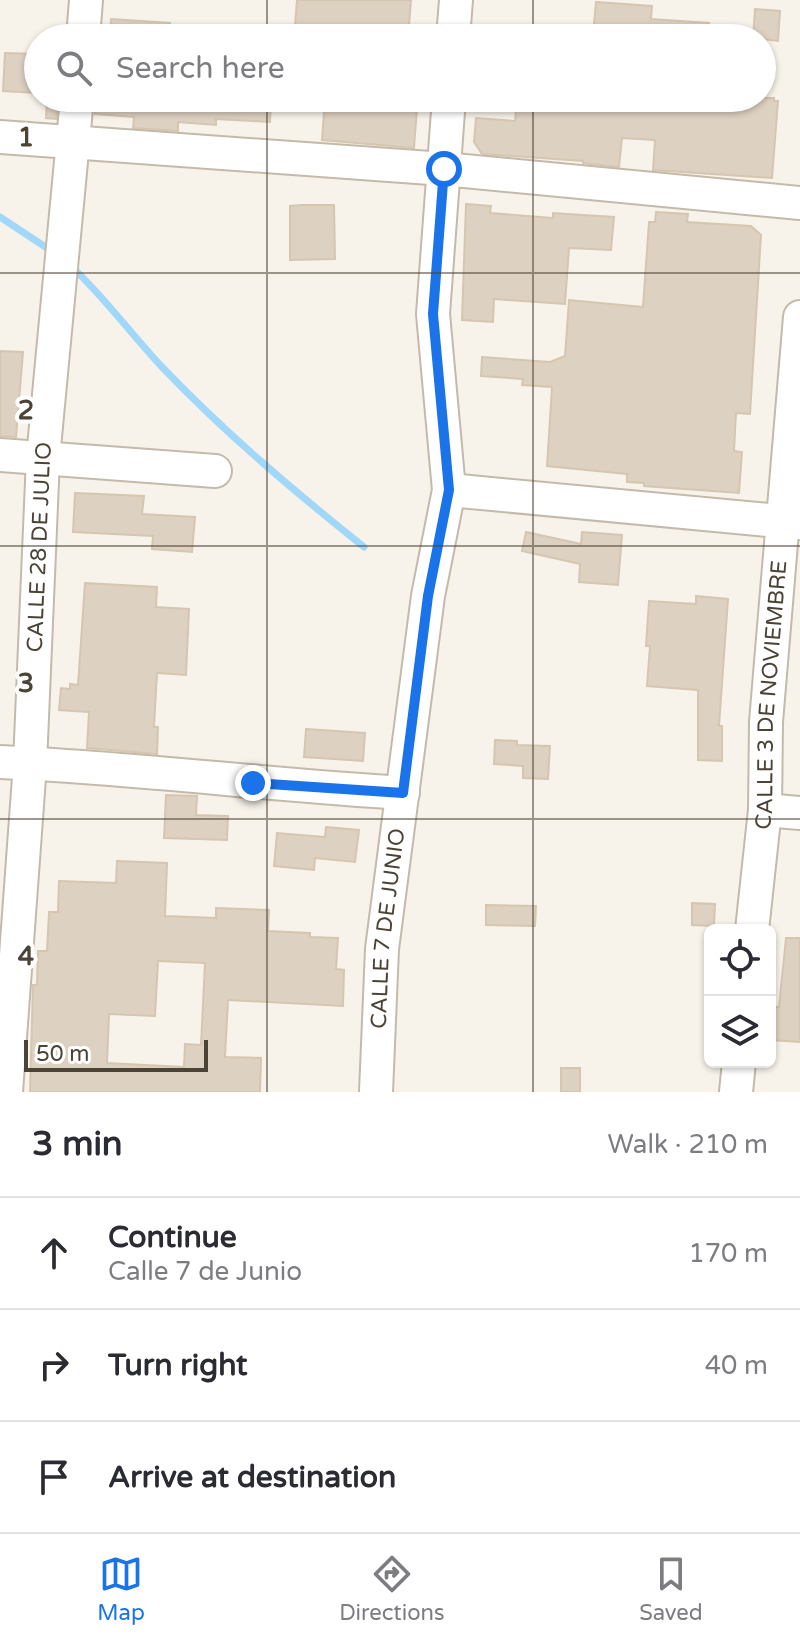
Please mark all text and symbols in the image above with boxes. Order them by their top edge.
search box [24,24,776,112]
icon: search [52,46,96,90]
text: Search here [116,50,285,87]
text: 1 [18,122,34,153]
route start [426,151,462,187]
text: 2 [18,395,34,426]
street label: CALLE 28 DE JULIO [22,441,57,653]
street label: CALLE 3 DE NOVIEMBRE [750,559,793,831]
text: 3 [18,668,34,699]
route end [235,765,271,801]
street label: CALLE 7 DE JUNIO [366,827,411,1029]
map controls [704,924,776,1068]
button: locate [704,924,776,996]
text: 4 [18,941,34,972]
button: layers [704,996,776,1068]
scale bar [24,1036,208,1072]
text: 50 m [36,1041,90,1067]
text: 3 min [32,1124,123,1165]
text: Walk · 210 m [608,1129,768,1160]
text: Continue [108,1219,237,1256]
icon: ahead [32,1231,76,1275]
text: 170 m [688,1238,768,1269]
text: Calle 7 de Junio [108,1256,302,1287]
icon: right [32,1343,76,1387]
text: Turn right [108,1347,248,1384]
text: 40 m [705,1350,768,1381]
icon: arrive [32,1455,76,1499]
text: Arrive at destination [108,1459,396,1496]
tab: Map [97,1552,145,1626]
tab: Directions [339,1552,445,1626]
tab: Saved [639,1552,703,1626]

